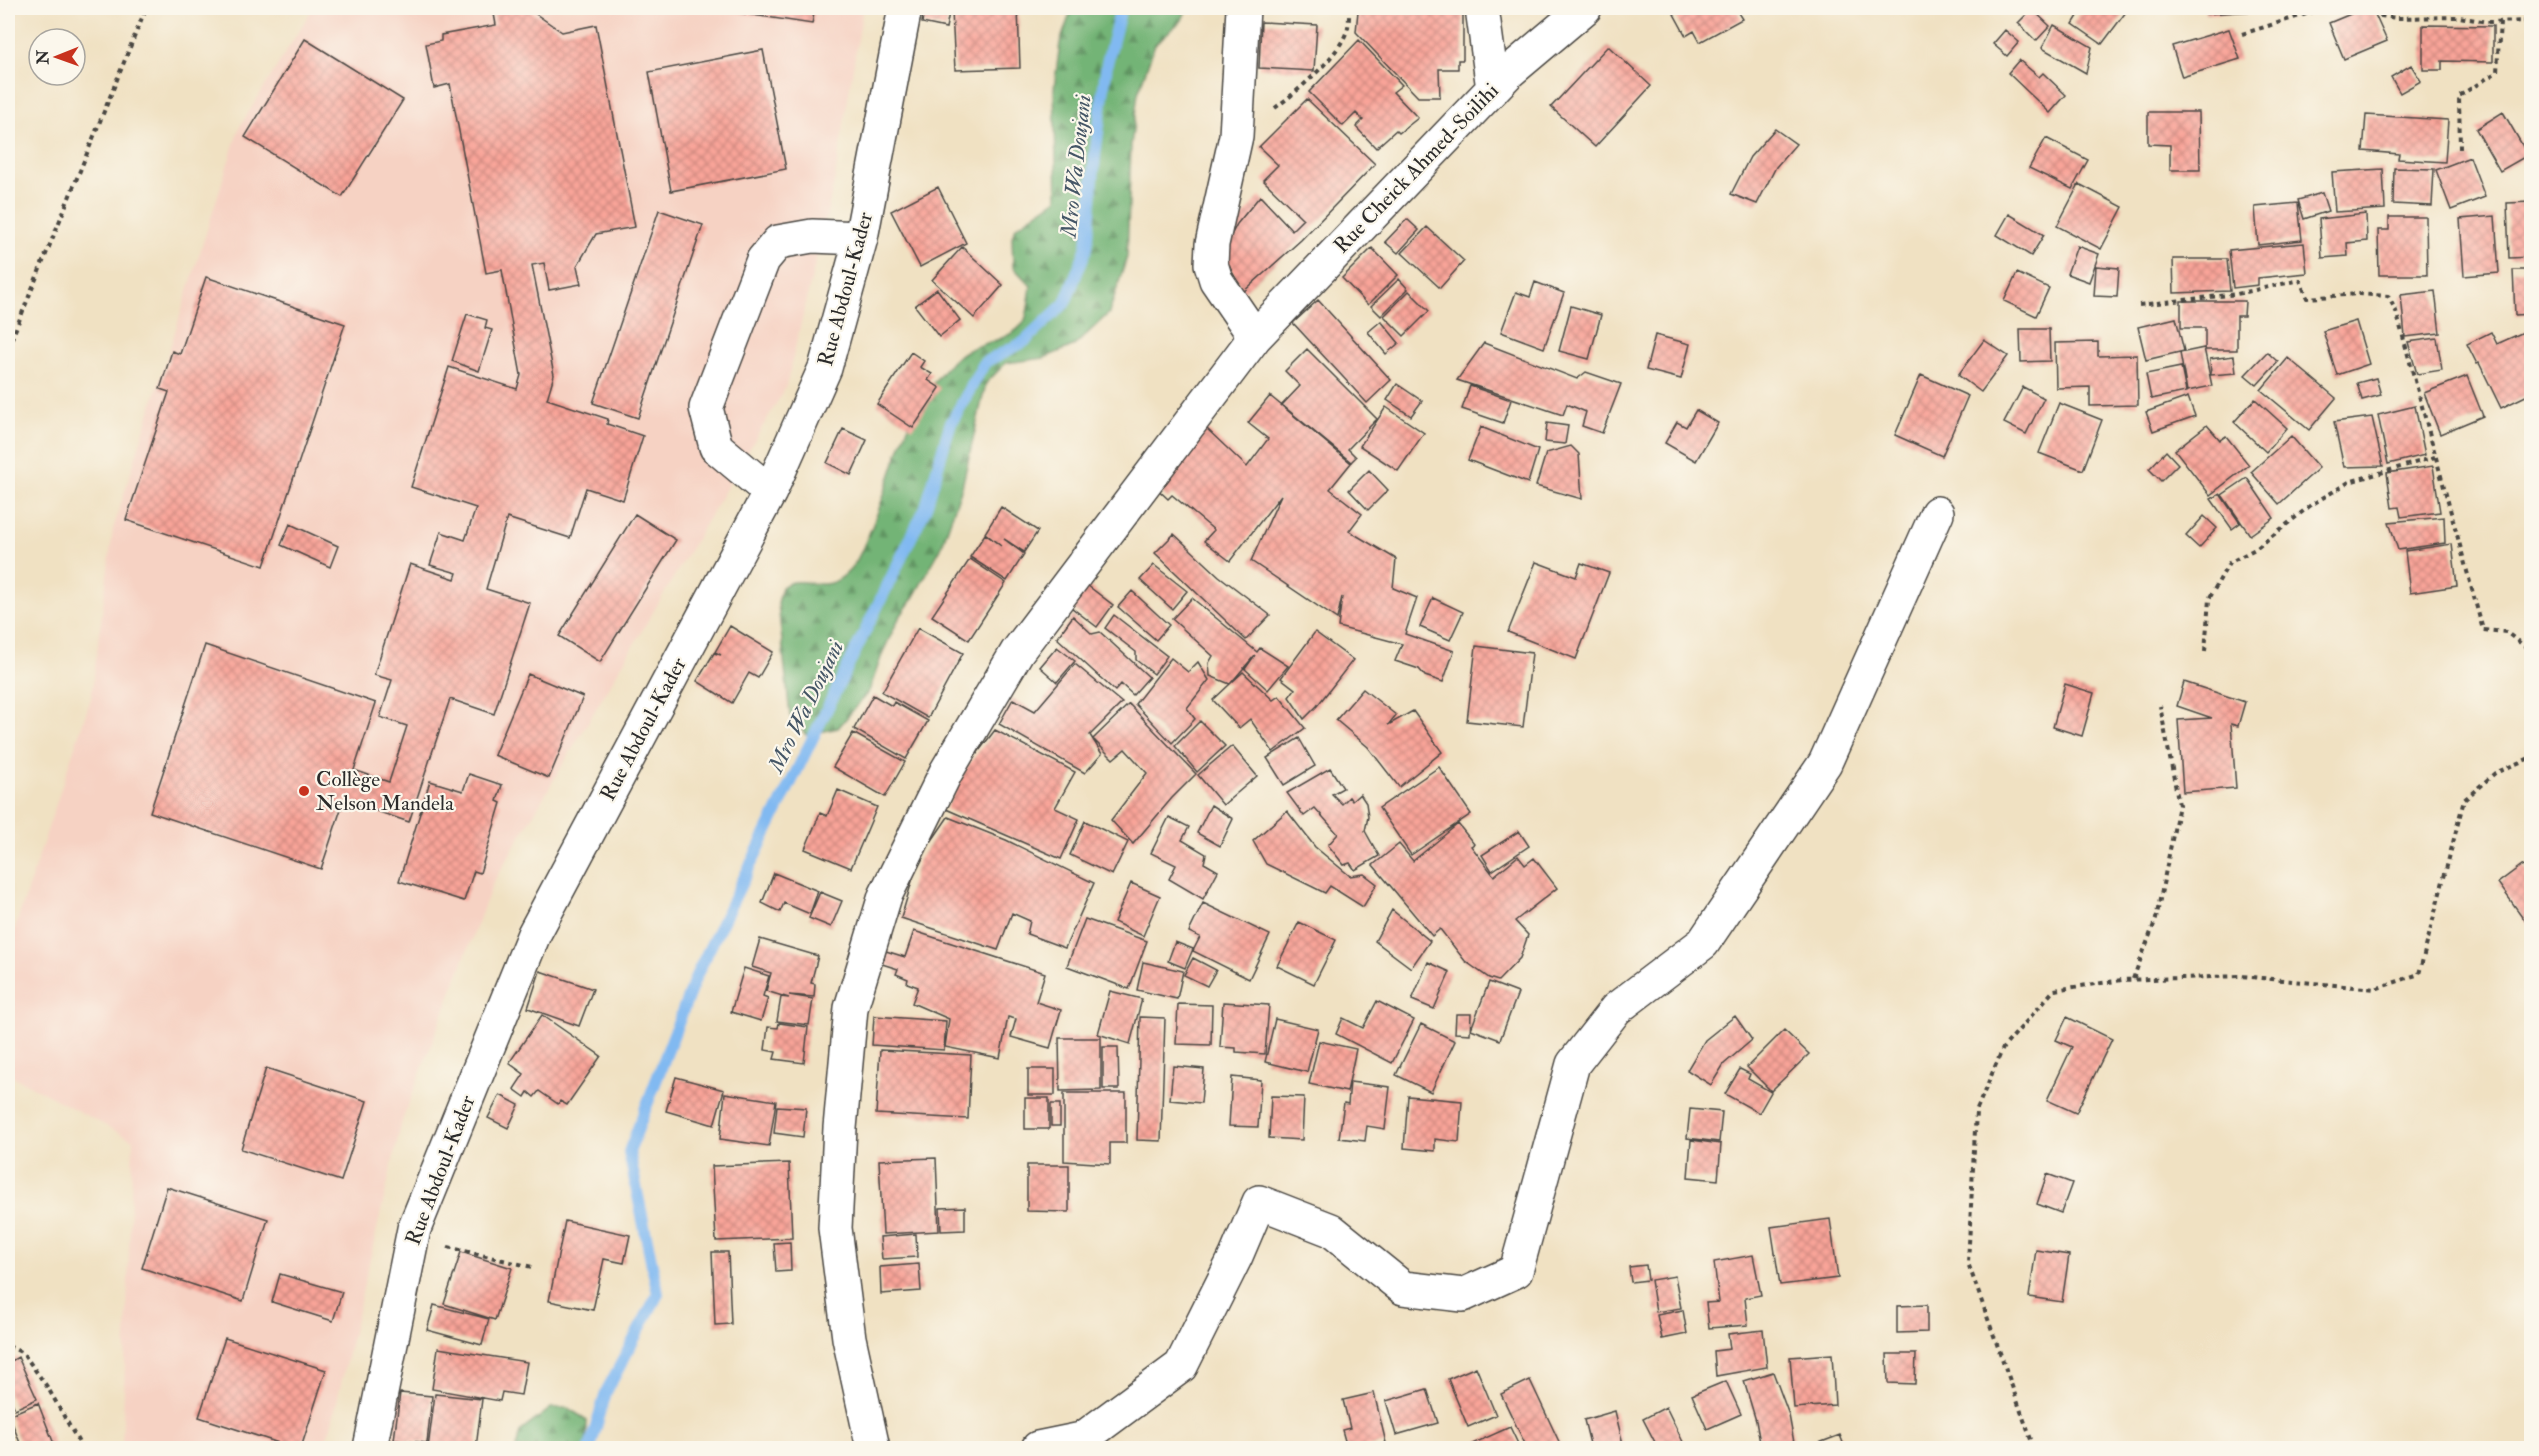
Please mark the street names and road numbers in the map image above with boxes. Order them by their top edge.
street label: Rue Cheick Ahmed-Soilihi [1328,77,1505,259]
street label: Rue Abdoul-Kader [812,209,879,369]
street label: Rue Abdoul-Kader [594,653,693,805]
street label: Rue Abdoul-Kader [399,1091,482,1249]

